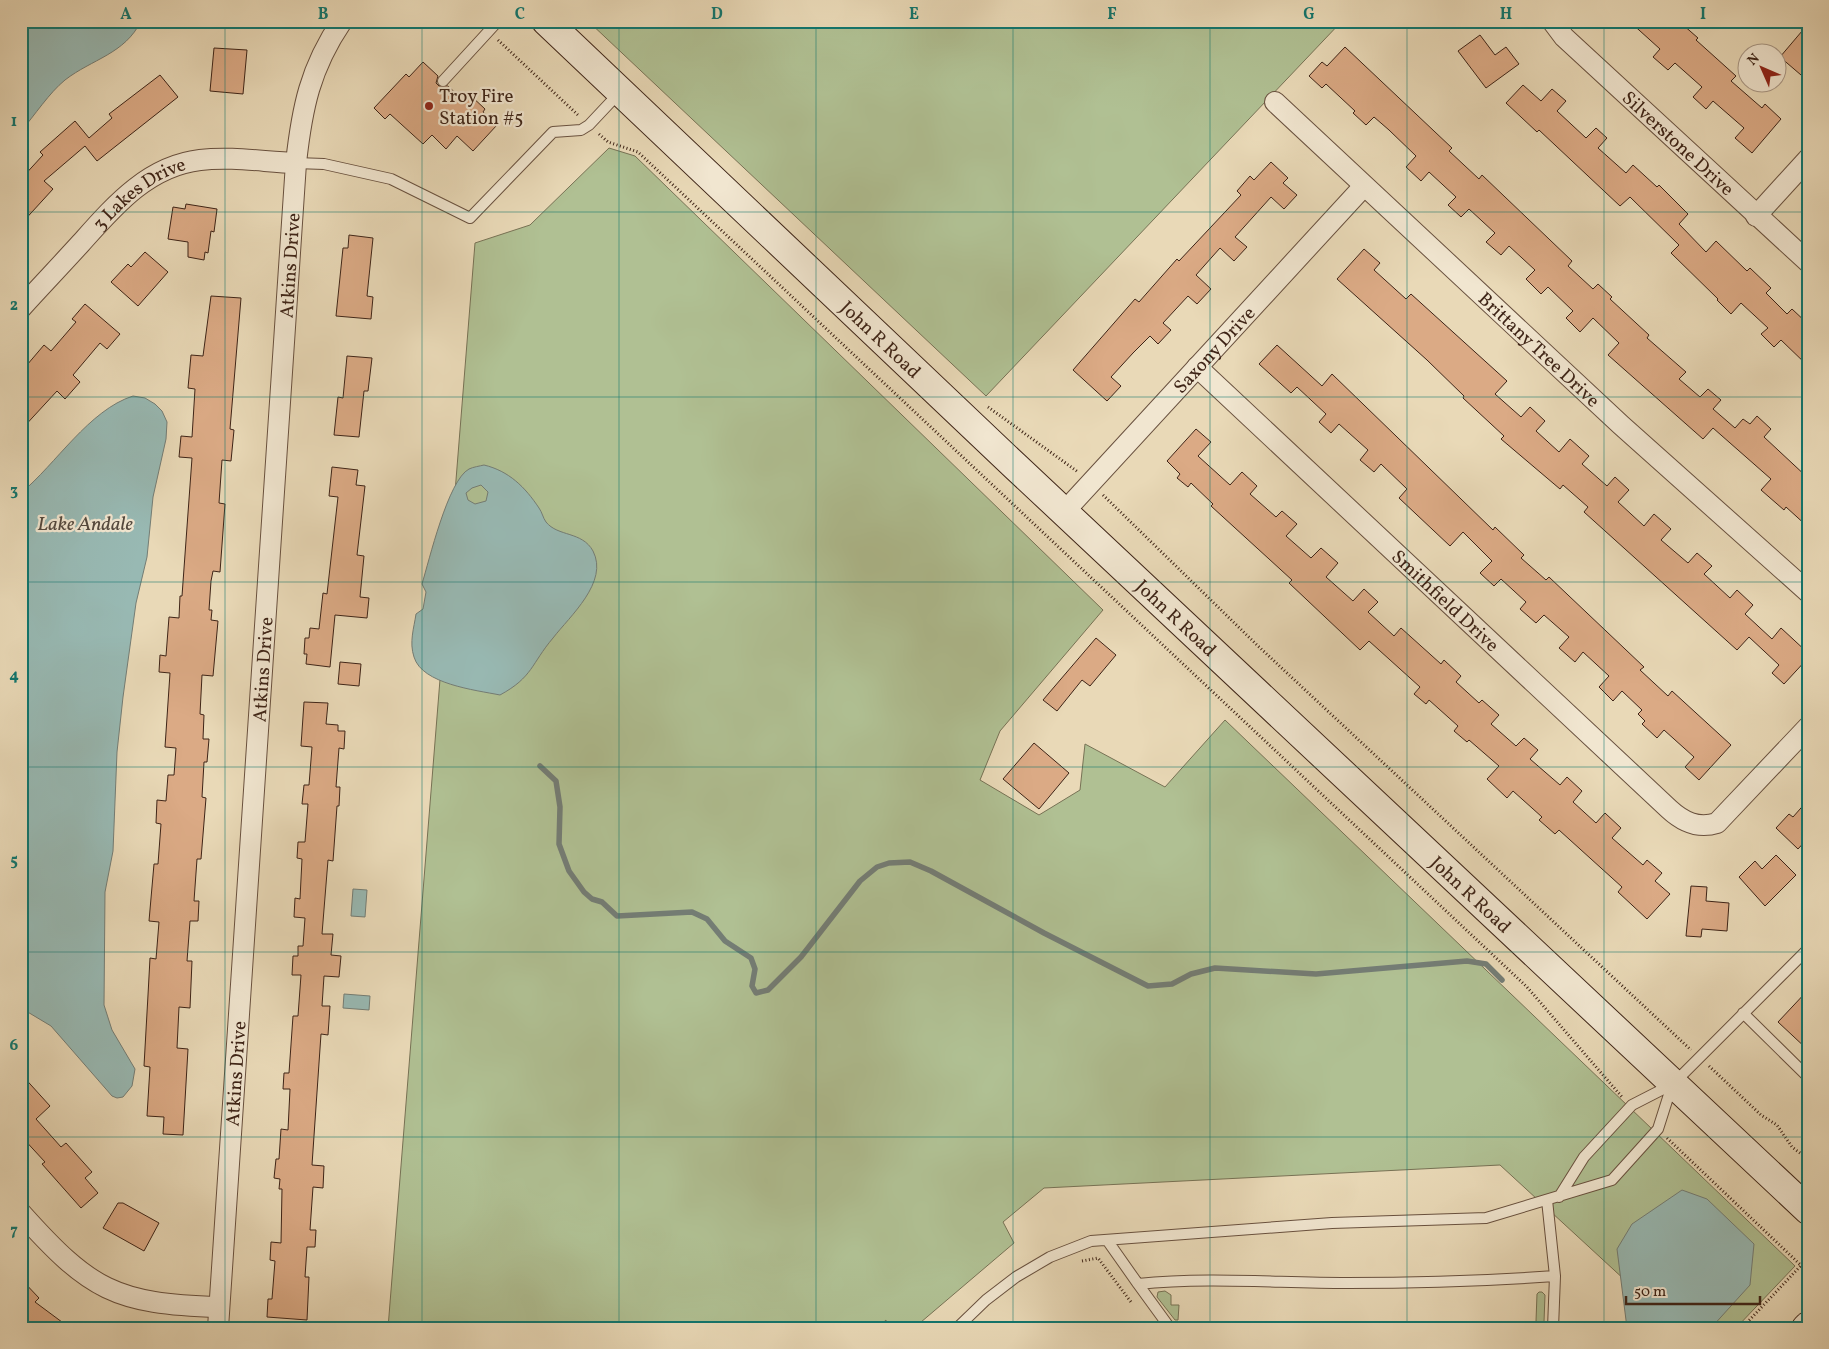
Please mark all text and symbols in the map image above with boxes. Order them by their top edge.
text: A [120,4,132,26]
text: B [318,4,329,26]
text: C [515,4,525,26]
text: D [711,4,723,26]
text: E [909,4,919,26]
text: F [1107,4,1117,26]
text: G [1303,4,1315,26]
text: H [1500,4,1512,26]
text: I [1700,4,1706,26]
north arrow [1736,42,1786,92]
text: N [1744,50,1764,70]
place label: Troy Fire Station #5 [439,84,523,132]
street label: Silverstone Drive [1616,86,1739,203]
marker: Troy Fire Station #5 [423,100,435,112]
text: 1 [11,111,17,133]
street label: 3 Lakes Drive [88,152,189,237]
street label: Atkins Drive [275,212,308,319]
street label: Brittany Tree Drive [1472,287,1605,414]
text: 2 [10,295,18,317]
street label: John R Road [834,296,926,385]
street label: Saxony Drive [1168,301,1262,400]
text: 3 [10,480,18,502]
water label: Lake Andale [37,511,133,539]
street label: Smithfield Drive [1385,545,1504,658]
street label: John R Road [1129,574,1221,664]
street label: Atkins Drive [248,616,281,723]
text: 4 [9,665,19,687]
text: 5 [10,850,18,872]
street label: John R Road [1424,851,1516,940]
street label: Atkins Drive [221,1020,254,1127]
text: 6 [10,1035,19,1057]
text: 7 [10,1220,18,1242]
scale bar [1626,1274,1760,1306]
text: 50 m [1634,1282,1666,1303]

